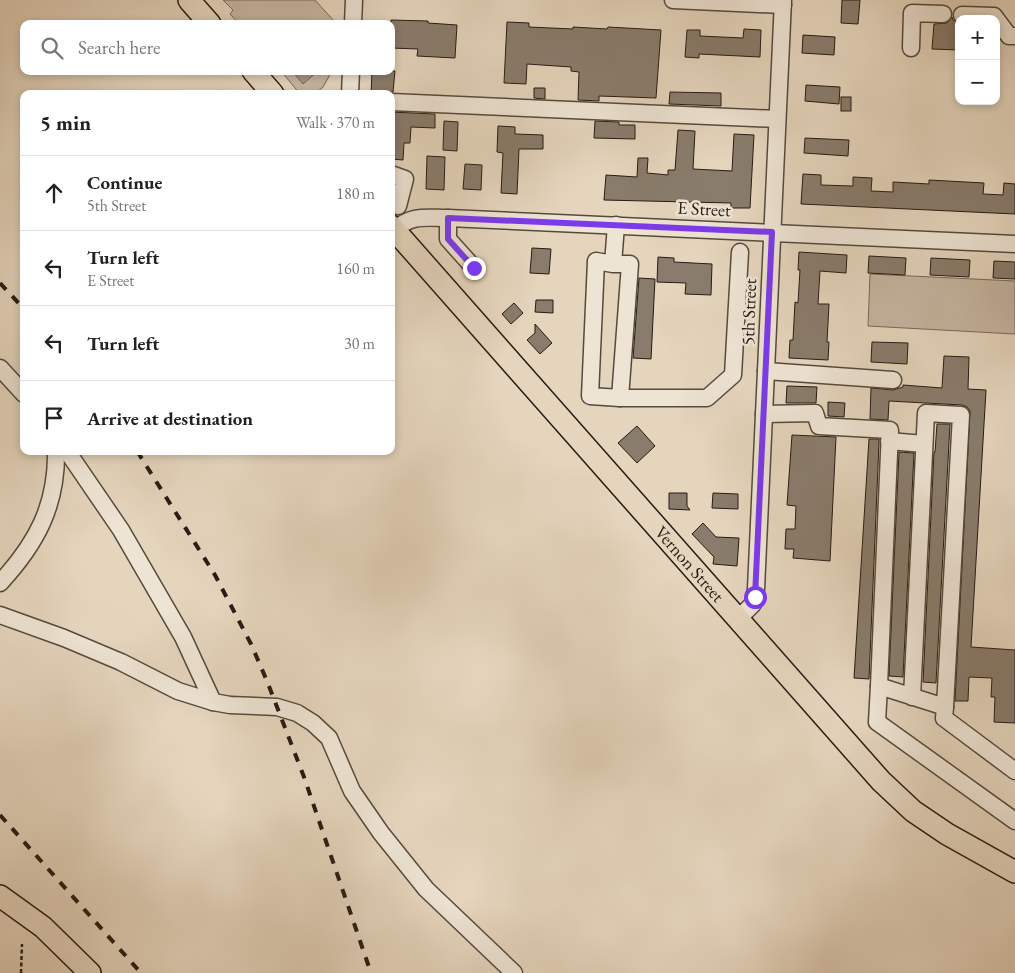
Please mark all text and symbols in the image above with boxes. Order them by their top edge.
map controls [955,15,1000,105]
button: + [955,15,1000,60]
search box [20,20,395,75]
icon: search [38,34,66,62]
text: Search here [78,35,160,60]
button: − [955,60,1000,105]
text: 5 min [40,109,91,136]
text: Walk · 370 m [296,112,375,133]
text: Continue [87,170,162,195]
icon: ahead [40,179,68,207]
text: 180 m [336,183,375,204]
text: 5th Street [87,195,146,216]
street label: E Street [677,196,732,221]
text: Turn left [87,245,159,270]
icon: left [40,254,68,282]
route end [463,257,486,280]
text: 160 m [336,258,375,279]
text: E Street [87,270,134,291]
street label: 5th Street [736,278,761,346]
icon: left [40,329,68,357]
text: Turn left [87,331,159,356]
text: 30 m [344,333,375,354]
icon: arrive [40,404,68,432]
text: Arrive at destination [87,406,253,431]
street label: Vernon Street [650,521,730,607]
route start [744,586,767,609]

